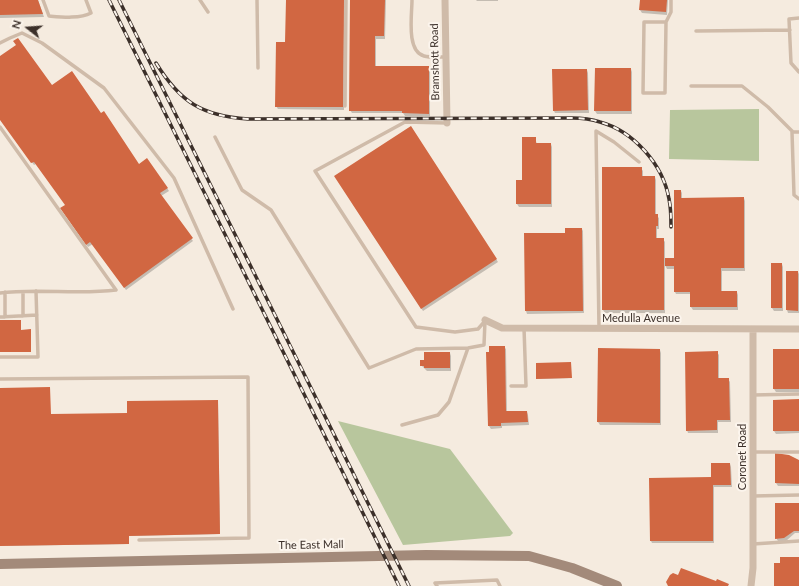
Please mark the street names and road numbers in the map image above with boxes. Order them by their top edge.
street label: Bramshott Road [428,23,442,101]
street label: Medulla Avenue [602,311,680,325]
street label: Coronet Road [735,424,749,490]
street label: The East Mall [278,538,344,552]

